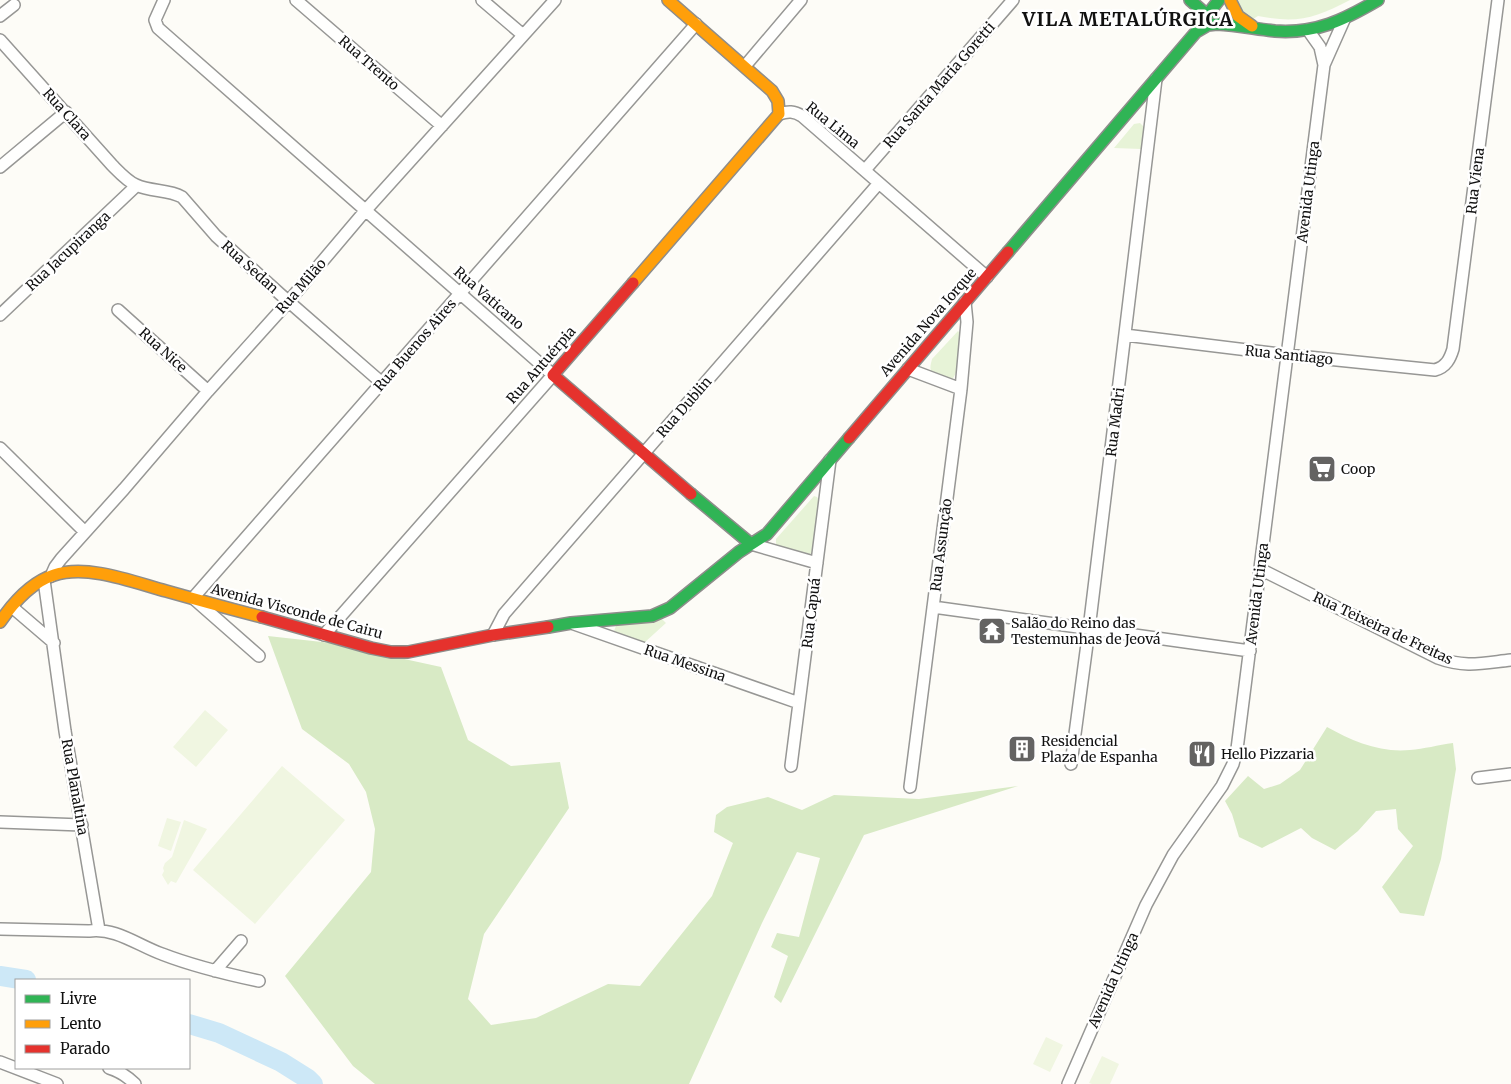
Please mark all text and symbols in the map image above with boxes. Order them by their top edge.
district label: VILA METALÚRGICA [1021,7,1234,31]
street label: Rua Santa Maria Goretti [879,18,999,152]
street label: Rua Trento [335,32,403,94]
street label: Rua Clara [39,84,95,144]
street label: Rua Lima [803,98,864,152]
street label: Avenida Utinga [1293,139,1323,245]
street label: Rua Viena [1462,146,1488,215]
street label: Rua Jacupiranga [22,207,114,295]
street label: Rua Sedan [218,237,282,297]
street label: Rua Milão [272,255,330,317]
street label: Rua Vaticano [450,263,528,333]
street label: Avenida Nova Iorque [875,264,980,381]
street label: Rua Buenos Aires [370,295,460,395]
street label: Rua Antuérpia [503,322,580,407]
street label: Rua Nice [135,324,191,376]
street label: Rua Santiago [1244,341,1334,369]
street label: Rua Dublin [653,373,715,441]
street label: Rua Madri [1102,386,1128,458]
supermarket icon: Coop [1307,454,1337,484]
place label: Coop [1341,460,1376,478]
street label: Rua Assunção [926,498,956,592]
street label: Avenida Utinga [1242,541,1272,647]
street label: Rua Capuá [798,576,824,649]
street label: Avenida Visconde de Cairu [208,579,385,643]
street label: Rua Teixeira de Freitas [1310,588,1456,668]
place label: Salão do Reino das Testemunhas de Jeová [1011,614,1161,648]
temple icon: Salão do Reino das Testemunhas de Jeová [977,616,1007,646]
street label: Rua Messina [642,641,729,686]
place label: Residencial Plaza de Espanha [1041,732,1158,766]
building icon: Residencial Plaza de Espanha [1007,734,1037,764]
street label: Rua Planaltina [58,737,92,837]
restaurant icon: Hello Pizzaria [1187,739,1217,769]
place label: Hello Pizzaria [1221,745,1315,763]
street label: Avenida Utinga [1083,929,1142,1031]
legend [15,979,190,1069]
text: Livre [60,989,97,1008]
text: Lento [60,1014,102,1033]
text: Parado [60,1039,110,1058]

